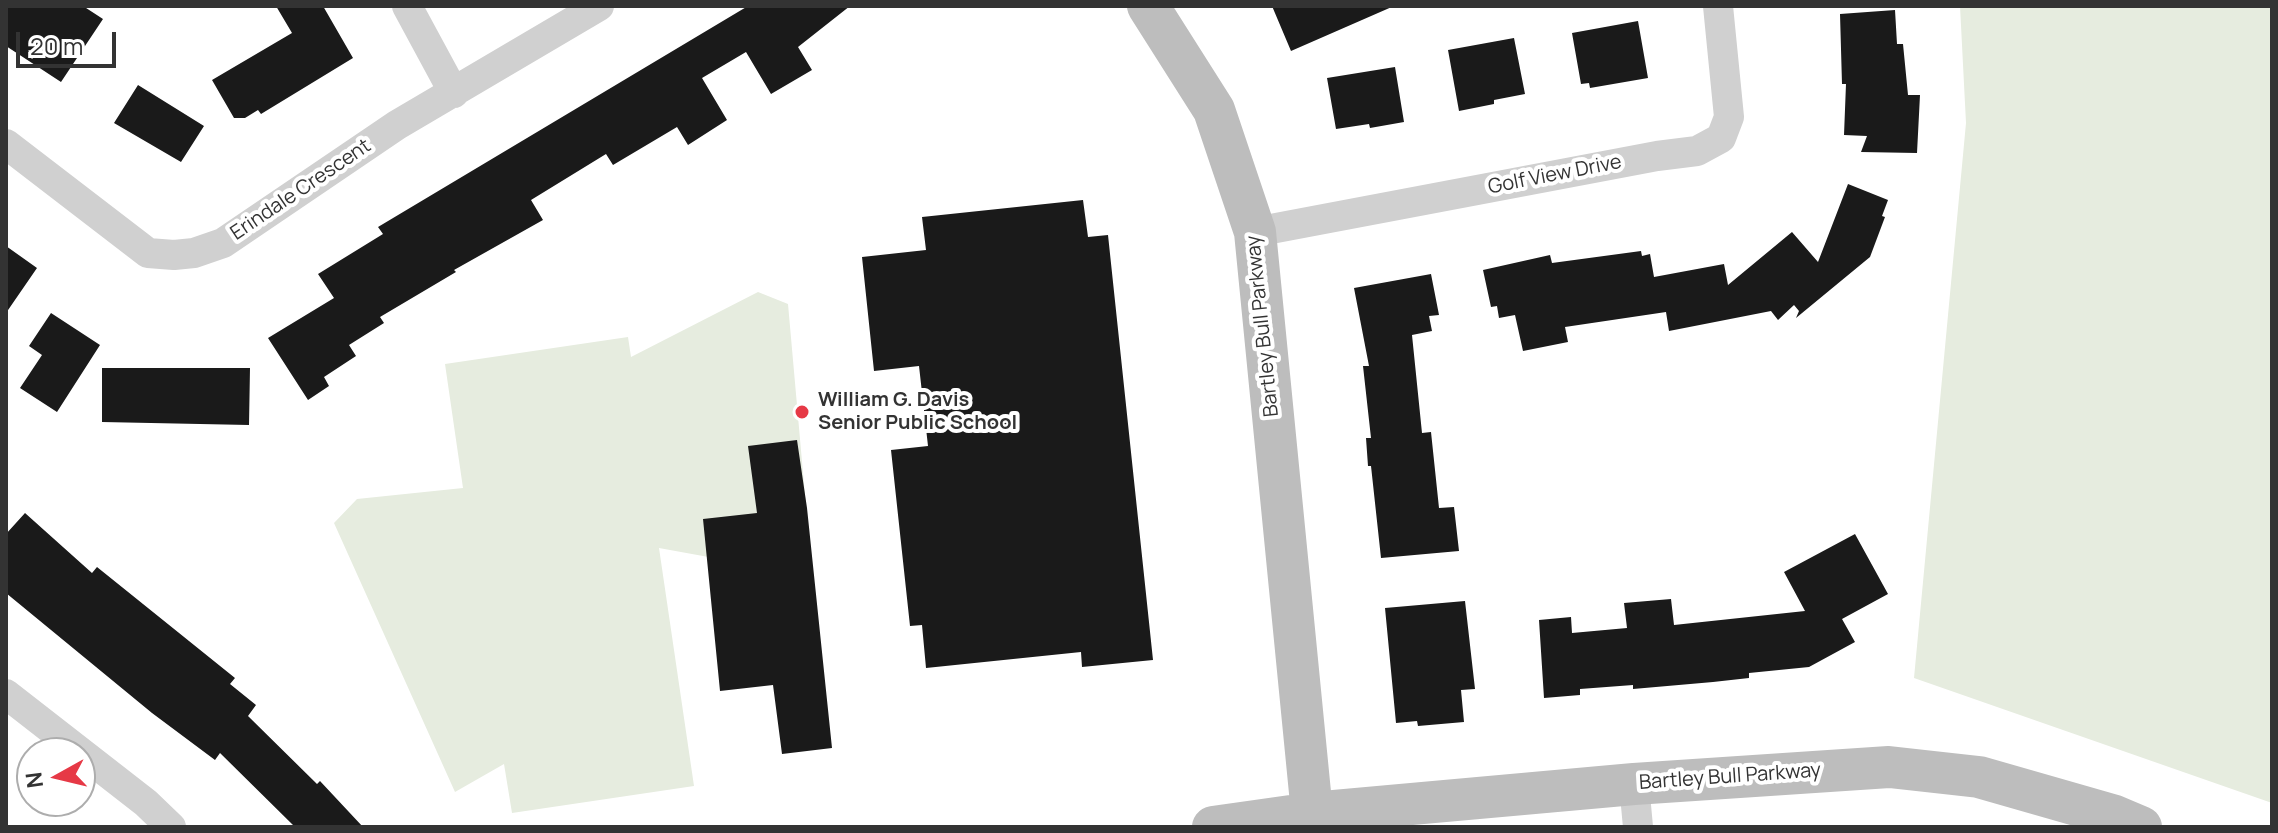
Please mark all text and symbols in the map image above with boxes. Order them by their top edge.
scale bar [20,16,120,66]
text: 20 m [30,29,83,62]
street label: Erindale Crescent [226,134,376,246]
street label: Golf View Drive [1486,150,1624,200]
street label: Bartley Bull Parkway [1242,234,1284,418]
place label: William G. Davis Senior Public School [818,388,1017,435]
marker: William G. Davis Senior Public School [793,403,811,421]
north arrow [16,737,96,817]
street label: Bartley Bull Parkway [1638,759,1822,795]
text: N [18,770,50,790]

